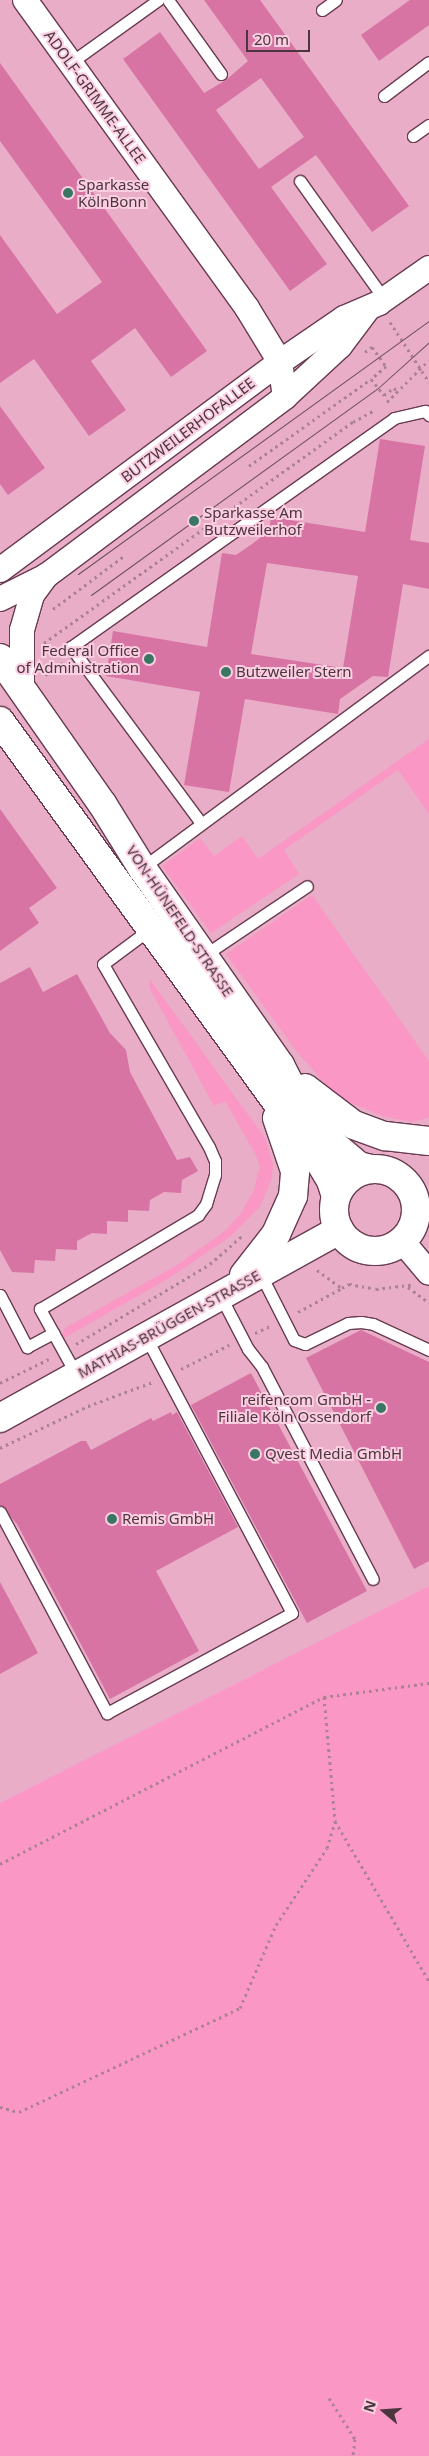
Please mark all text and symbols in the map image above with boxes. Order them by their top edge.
scale bar [249,20,313,52]
street label: ADOLF-GRIMME-ALLEE [41,27,149,167]
text: 20 m [254,29,289,49]
place label: Sparkasse KölnBonn [78,175,149,210]
marker: Sparkasse KölnBonn [62,187,74,199]
street label: BUTZWEILERHOFALLEE [118,374,258,486]
place label: Sparkasse Am Butzweilerhof [204,503,303,538]
marker: Sparkasse Am Butzweilerhof [188,515,200,527]
place label: Federal Office of Administration [16,641,139,676]
marker: Federal Office of Administration [143,653,155,665]
place label: Butzweiler Stern [236,663,352,681]
marker: Butzweiler Stern [220,666,232,678]
street label: VON-HÜNEFELD-STRASSE [123,842,237,1000]
street label: MATHIAS-BRÜGGEN-STRASSE [75,1266,263,1382]
place label: reifencom GmbH - Filiale Köln Ossendorf [218,1390,371,1425]
marker: reifencom GmbH - Filiale Köln Ossendorf [375,1402,387,1414]
place label: Qvest Media GmbH [265,1445,402,1463]
marker: Qvest Media GmbH [249,1448,261,1460]
place label: Remis GmbH [122,1510,214,1528]
marker: Remis GmbH [106,1513,118,1525]
north arrow [359,2386,409,2436]
text: N [358,2398,380,2415]

